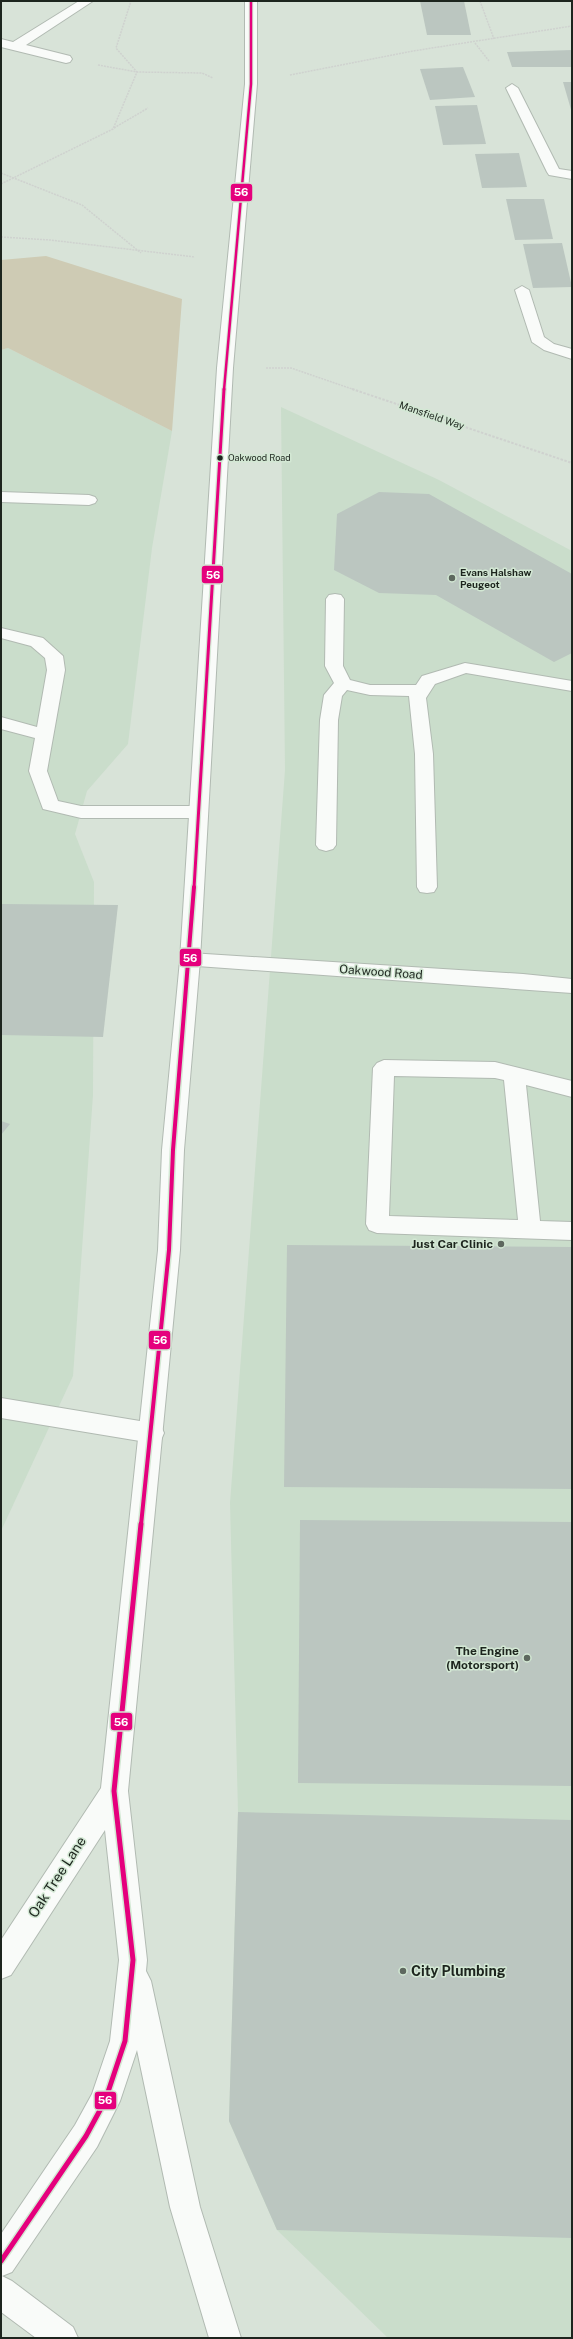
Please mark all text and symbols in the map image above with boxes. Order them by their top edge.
line badge: 56 [230,183,253,202]
text: 56 [234,186,248,198]
street label: Mansfield Way [398,398,467,432]
place label: Oakwood Road [228,452,291,463]
marker: Oakwood Road [215,453,225,463]
line badge: 56 [201,565,224,584]
place label: Evans Halshaw Peugeot [460,566,531,590]
text: 56 [206,569,220,581]
marker: Evans Halshaw Peugeot [447,573,457,583]
line badge: 56 [179,948,202,967]
text: 56 [183,952,197,964]
street label: Oakwood Road [339,962,423,982]
place label: Just Car Clinic [412,1237,493,1251]
marker: Just Car Clinic [496,1239,506,1249]
line badge: 56 [148,1330,171,1350]
text: 56 [153,1334,167,1346]
place label: The Engine (Motorsport) [446,1644,519,1672]
marker: The Engine (Motorsport) [522,1653,532,1663]
line badge: 56 [110,1712,133,1731]
text: 56 [114,1716,128,1728]
street label: Oak Tree Lane [25,1834,89,1920]
place label: City Plumbing [411,1963,506,1979]
marker: City Plumbing [398,1966,408,1976]
line badge: 56 [94,2091,117,2110]
text: 56 [98,2094,112,2106]

